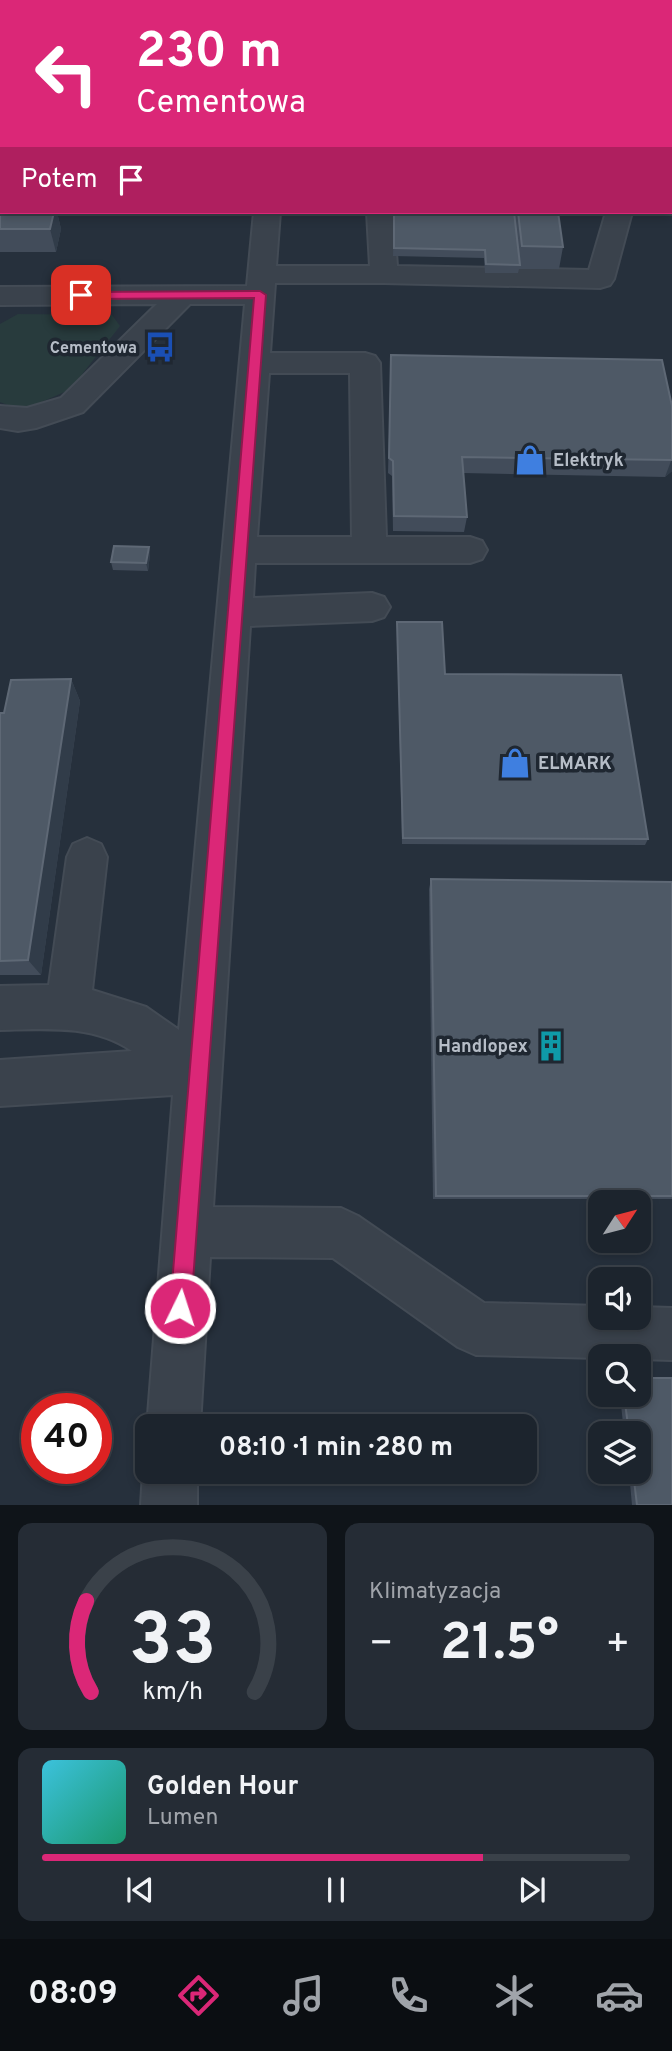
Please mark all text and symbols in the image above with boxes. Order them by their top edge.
text: 230 m [136,23,282,85]
icon: left [21,28,112,119]
text: Cementowa [136,84,306,124]
icon: arrive [112,161,150,199]
text: Potem [21,164,98,197]
pin [51,265,111,325]
icon: arrive [62,276,100,314]
bus stop icon: Cementowa [143,330,177,364]
place label: Cementowa [50,339,137,359]
shop icon: Elektryk [513,443,547,477]
place label: Elektryk [553,450,624,473]
shop icon: ELMARK [498,746,532,780]
place label: ELMARK [538,753,612,776]
building icon: Handlopex [534,1029,568,1063]
place label: Handlopex [438,1036,528,1059]
north arrow [588,1190,651,1253]
map controls [588,1190,651,1484]
button: sound [588,1267,651,1330]
position arrow [143,1271,217,1345]
button: search [588,1344,651,1407]
speed limit sign: 40 [21,1393,112,1484]
button: layers [588,1421,651,1484]
text: 08:10 · 1 min · 280 m [219,1432,453,1465]
text: Klimatyzacja [369,1578,501,1607]
text: 33 [129,1599,216,1691]
text: 21.5° [440,1612,559,1678]
text: − [369,1621,394,1670]
text: + [605,1621,630,1670]
text: km/h [142,1677,203,1709]
text: Golden Hour [147,1771,298,1804]
text: Lumen [147,1804,218,1833]
icon: previous [121,1871,159,1909]
icon: pause [317,1871,355,1909]
icon: next [513,1871,551,1909]
icon: directions [174,1971,223,2020]
icon: music [279,1971,328,2020]
icon: phone [384,1971,433,2020]
icon: climate [490,1971,539,2020]
icon: car [595,1971,644,2020]
text: 08:09 [28,1975,118,2015]

